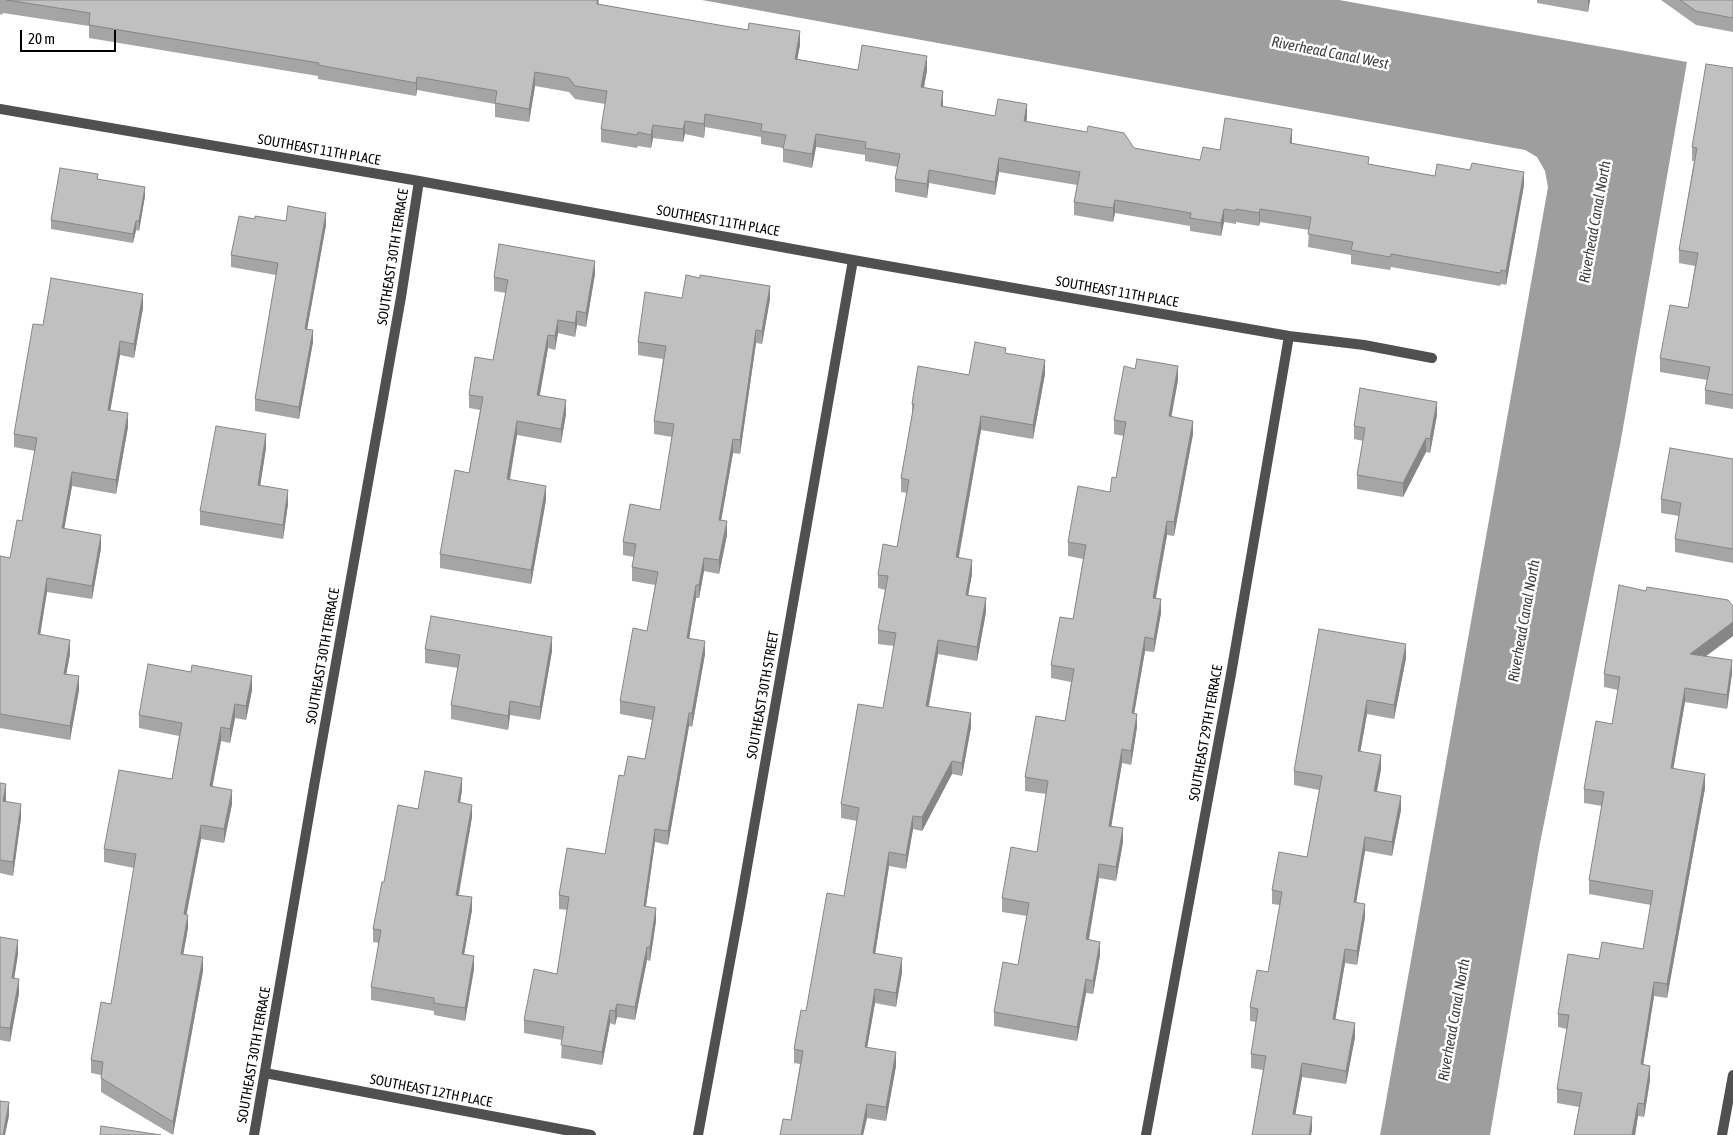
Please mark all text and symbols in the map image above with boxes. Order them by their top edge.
scale bar [22,20,119,52]
text: 20 m [28,30,55,47]
water label: Riverhead Canal West [1270,33,1390,73]
street label: SOUTHEAST 11TH PLACE [256,131,382,169]
water label: Riverhead Canal North [1575,159,1615,285]
street label: SOUTHEAST 30TH TERRACE [374,188,412,326]
street label: SOUTHEAST 11TH PLACE [655,202,781,240]
street label: SOUTHEAST 11TH PLACE [1054,273,1180,311]
water label: Riverhead Canal North [1504,558,1544,684]
street label: SOUTHEAST 30TH TERRACE [303,587,343,725]
street label: SOUTHEAST 30TH STREET [743,630,783,760]
street label: SOUTHEAST 29TH TERRACE [1186,664,1226,802]
water label: Riverhead Canal North [1434,957,1474,1083]
street label: SOUTHEAST 30TH TERRACE [234,986,274,1124]
street label: SOUTHEAST 12TH PLACE [368,1071,494,1111]

